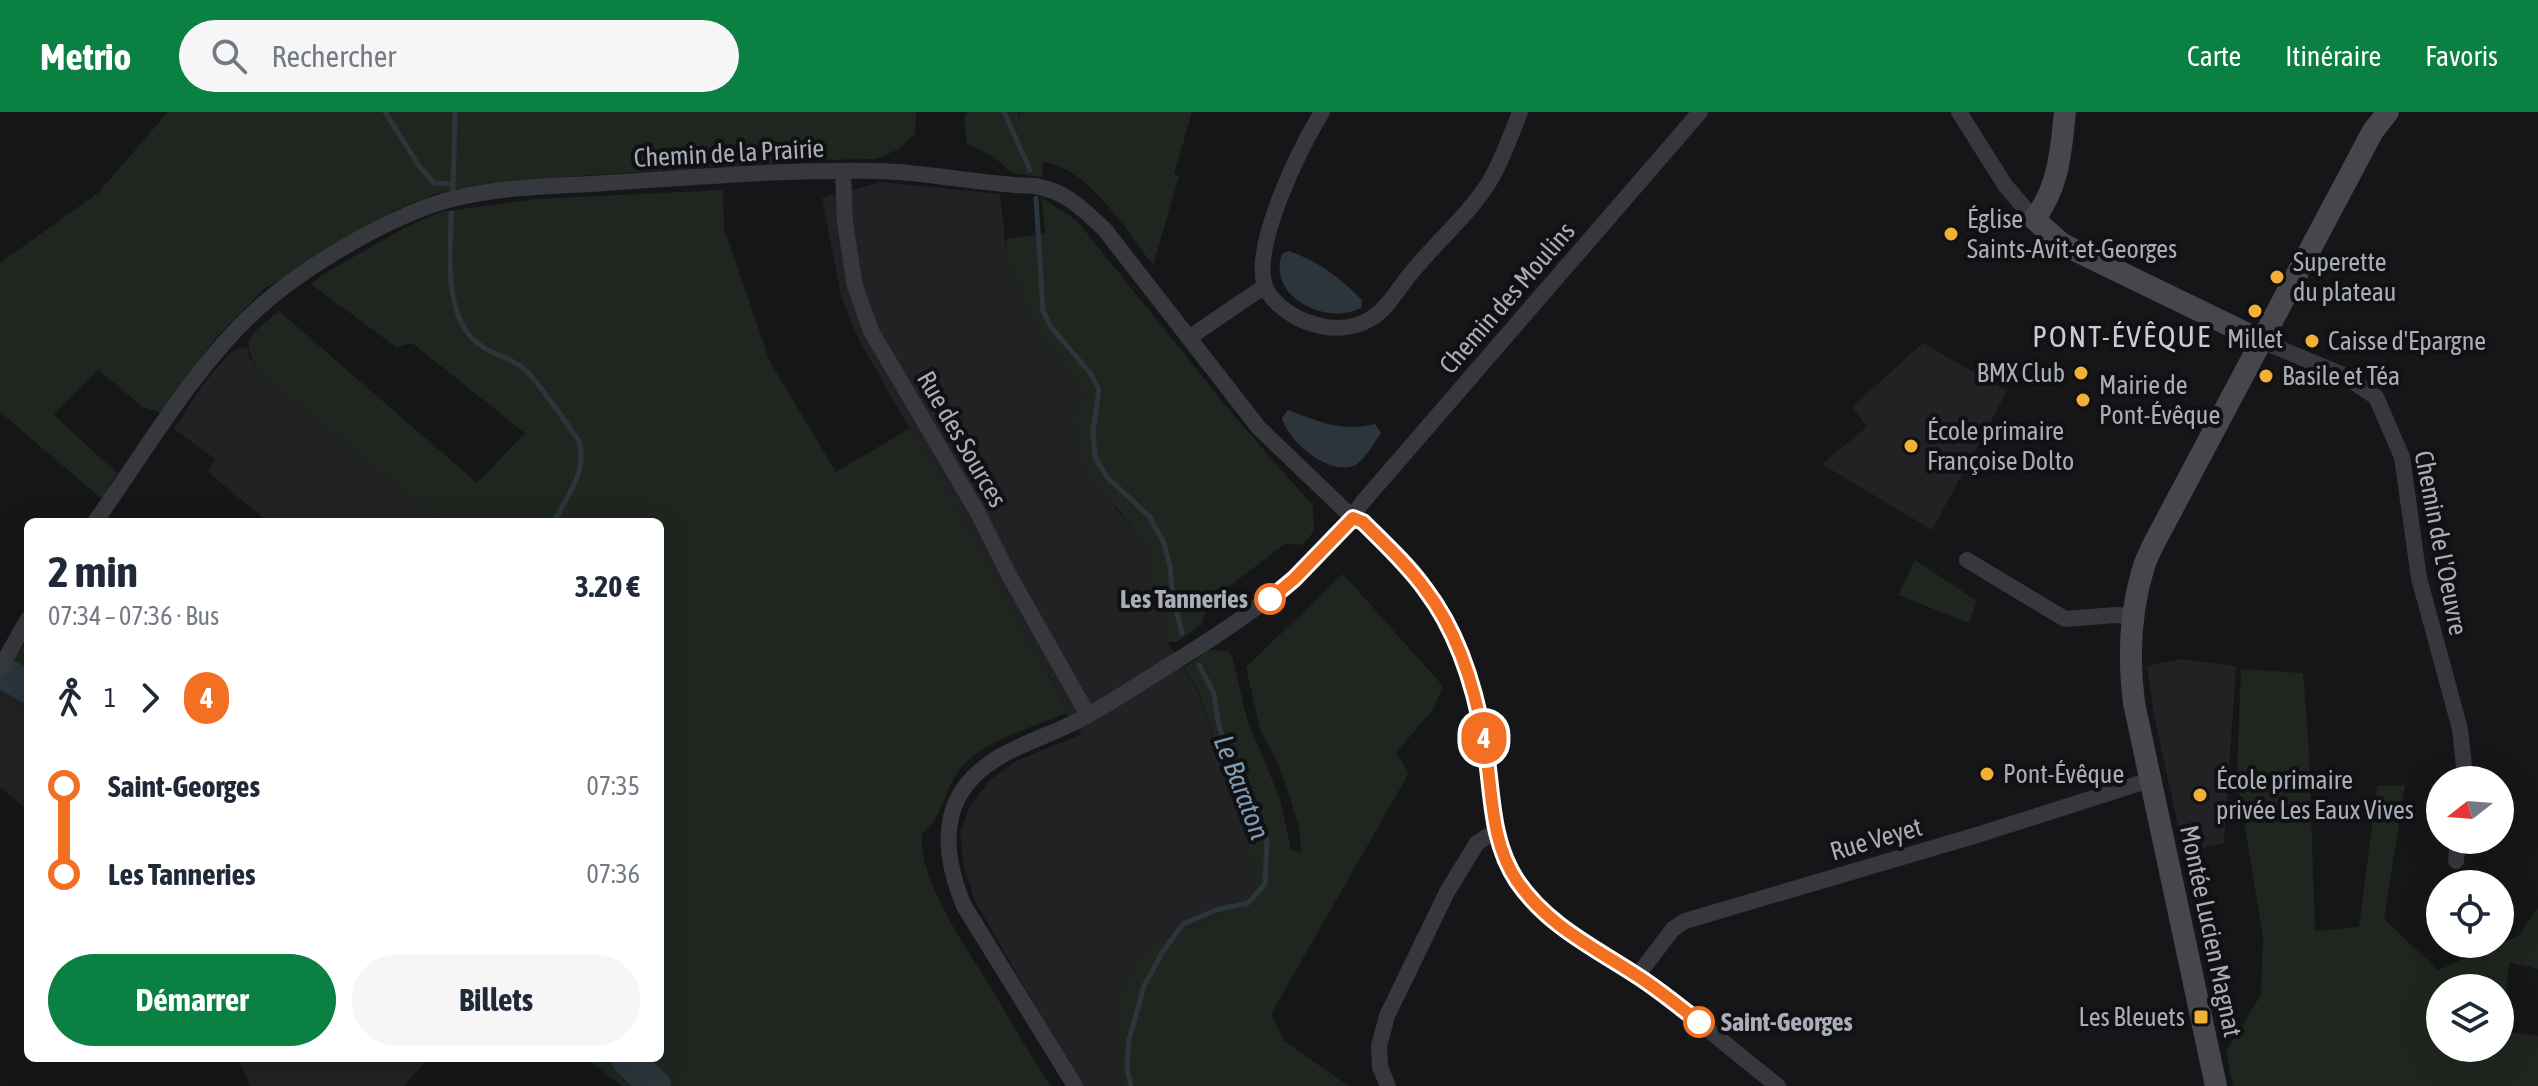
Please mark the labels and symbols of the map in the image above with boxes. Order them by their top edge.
street label: Chemin de la Prairie [633,133,825,173]
place label: Église Saints-Avit-et-Georges [1967,204,2177,264]
street label: Chemin des Moulins [1433,216,1581,380]
marker: Église Saints-Avit-et-Georges [1942,225,1960,243]
place label: Superette du plateau [2293,247,2396,307]
marker: Superette du plateau [2268,268,2286,286]
marker: Millet [2246,302,2264,320]
district label: PONT-ÉVÊQUE [2032,319,2212,353]
place label: Millet [2227,324,2283,354]
place label: Caisse d'Epargne [2328,326,2486,356]
marker: Caisse d'Epargne [2303,332,2321,350]
place label: BMX Club [1977,358,2065,388]
place label: Basile et Téa [2282,361,2400,391]
marker: BMX Club [2072,364,2090,382]
street label: Rue des Sources [911,366,1013,512]
marker: Basile et Téa [2257,367,2275,385]
place label: Mairie de Pont-Évêque [2099,370,2220,430]
marker: Mairie de Pont-Évêque [2074,391,2092,409]
place label: École primaire Françoise Dolto [1927,416,2074,476]
marker: École primaire Françoise Dolto [1902,437,1920,455]
street label: Chemin de L'Oeuvre [2408,448,2474,638]
place label: Les Tanneries [1120,584,1248,614]
marker: Les Tanneries [1255,584,1285,614]
line badge: 4 [1458,712,1510,764]
water label: Le Baraton [1208,731,1277,844]
place label: Pont-Évêque [2003,759,2124,789]
marker: Pont-Évêque [1978,765,1996,783]
place label: École primaire privée Les Eaux Vives [2216,765,2414,825]
north arrow [2426,766,2514,854]
marker: École primaire privée Les Eaux Vives [2191,786,2209,804]
street label: Rue Veyet [1827,812,1925,866]
street label: Montée Lucien Magnat [2174,822,2248,1040]
place label: Les Bleuets [2079,1002,2185,1032]
marker: Saint-Georges [1684,1007,1714,1037]
place label: Saint-Georges [1721,1007,1853,1037]
marker: Les Bleuets [2192,1008,2210,1026]

